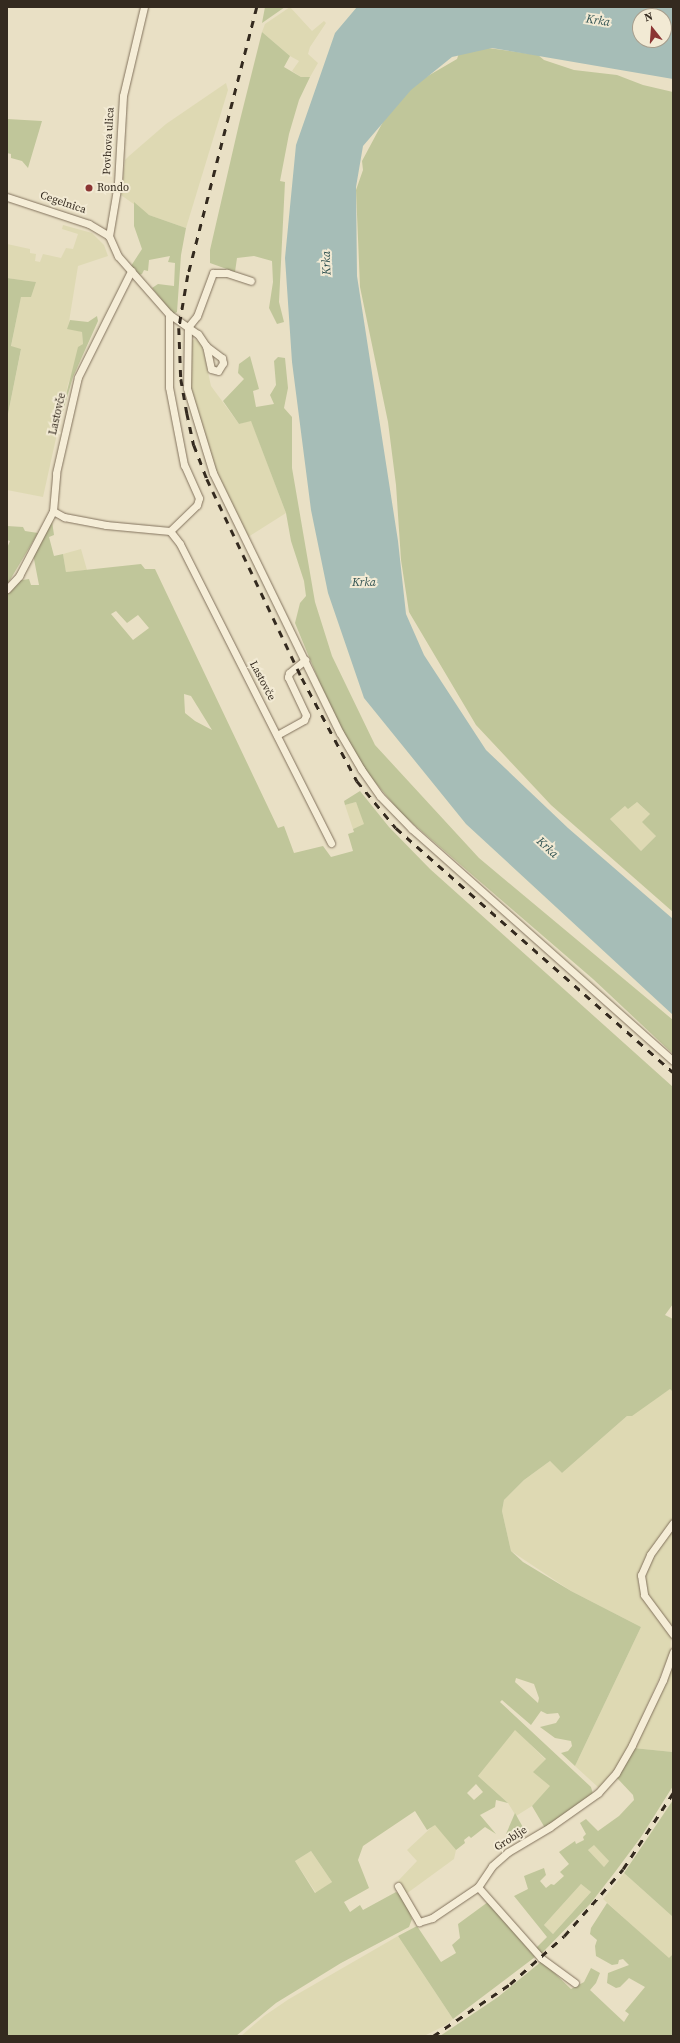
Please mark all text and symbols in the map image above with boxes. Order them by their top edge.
north arrow [632,8,672,48]
text: N [643,9,655,25]
water label: Krka [585,12,611,30]
street label: Povhova ulica [101,107,117,175]
place label: Rondo [97,181,129,195]
marker: Rondo [84,183,94,193]
street label: Cegelnica [38,189,88,217]
water label: Krka [319,251,335,275]
street label: Lastovče [47,392,69,436]
water label: Krka [352,576,376,590]
street label: Lastovče [246,659,278,703]
water label: Krka [533,834,561,862]
street label: Groblje [492,1824,530,1854]

